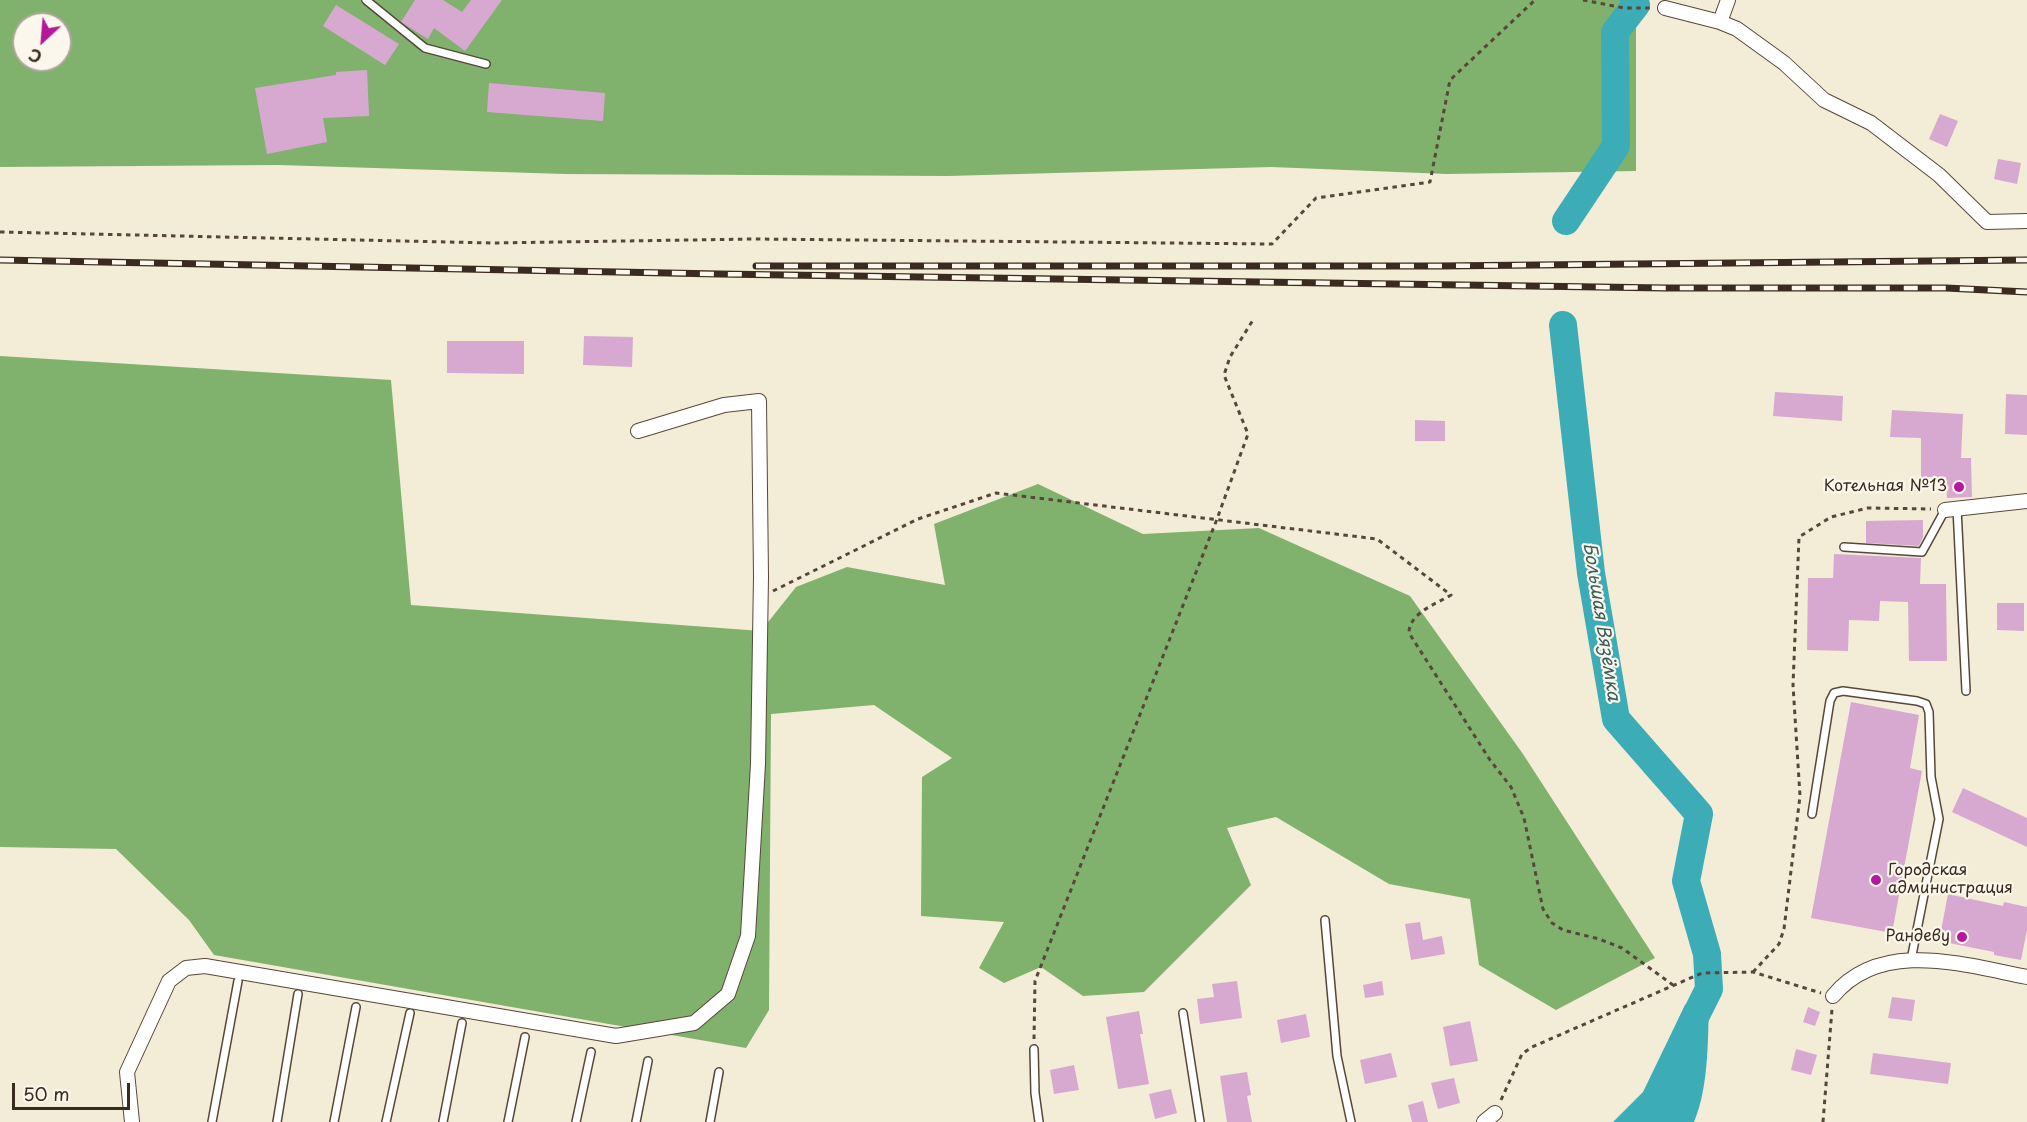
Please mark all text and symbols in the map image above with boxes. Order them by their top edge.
north arrow [12,12,72,72]
text: С [24,43,46,70]
place label: Котельная №13 [1824,477,1947,497]
marker: Котельная №13 [1952,480,1966,494]
water label: Большая Вязёмка [1578,541,1624,703]
place label: Городская администрация [1888,861,2013,899]
marker: Городская администрация [1869,873,1883,887]
place label: Рандеву [1886,927,1950,947]
marker: Рандеву [1955,930,1969,944]
scale bar [15,1071,134,1109]
text: 50 m [23,1080,70,1107]

